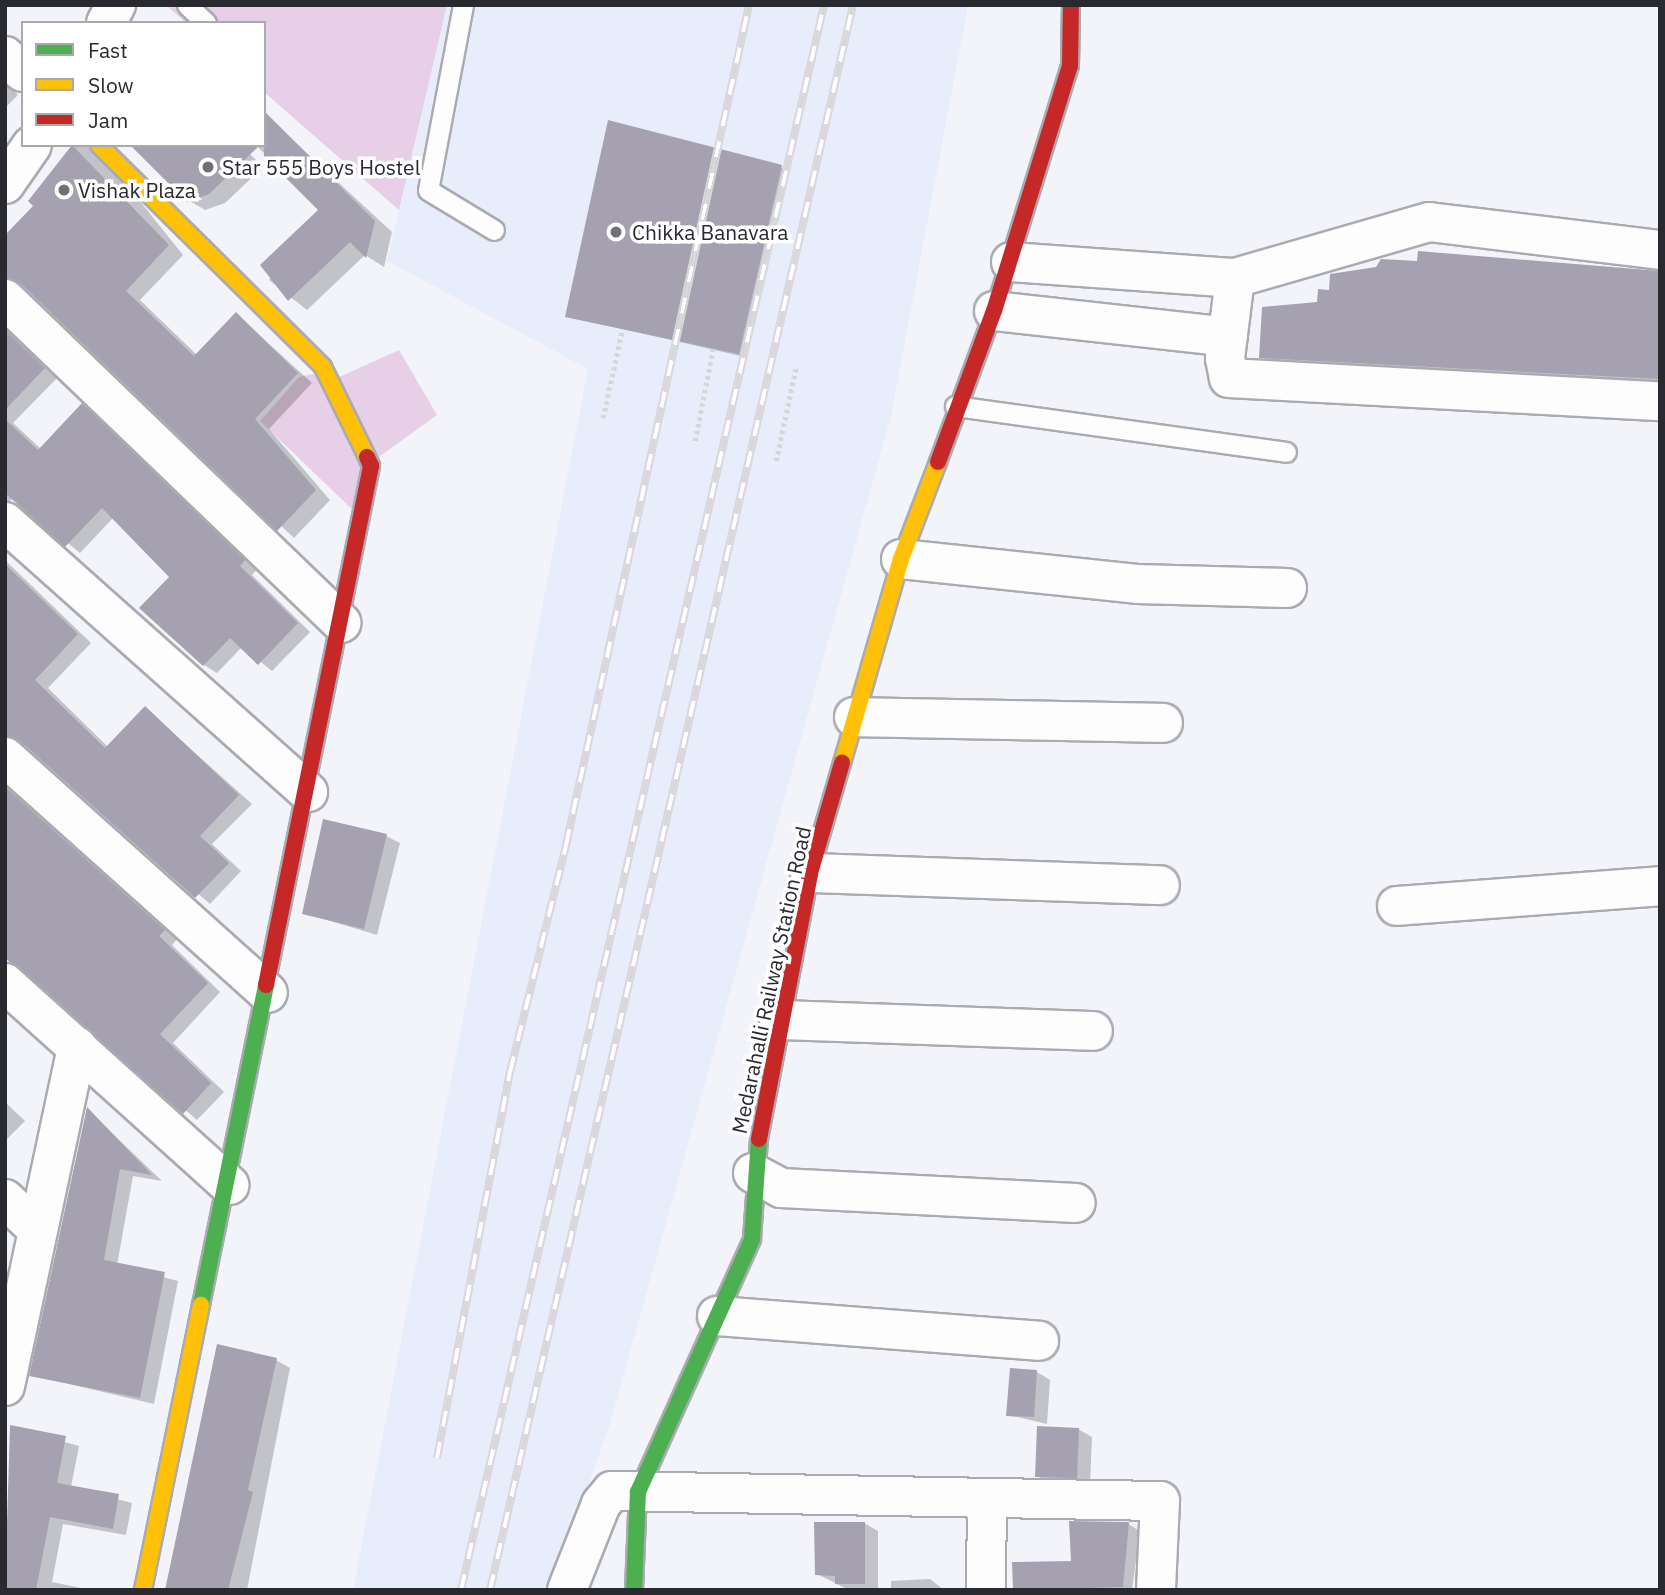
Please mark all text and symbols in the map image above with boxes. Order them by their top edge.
legend [21,21,266,147]
text: Fast [88,36,128,64]
text: Slow [88,71,134,99]
text: Jam [88,106,128,134]
place label: Star 555 Boys Hostel [222,154,420,180]
marker: Star 555 Boys Hostel [200,159,216,175]
place label: Vishak Plaza [78,177,196,203]
marker: Vishak Plaza [56,182,72,198]
place label: Chikka Banavara [632,219,789,245]
marker: Chikka Banavara [606,222,626,242]
street label: Medarahalli Railway Station Road [726,824,816,1136]

